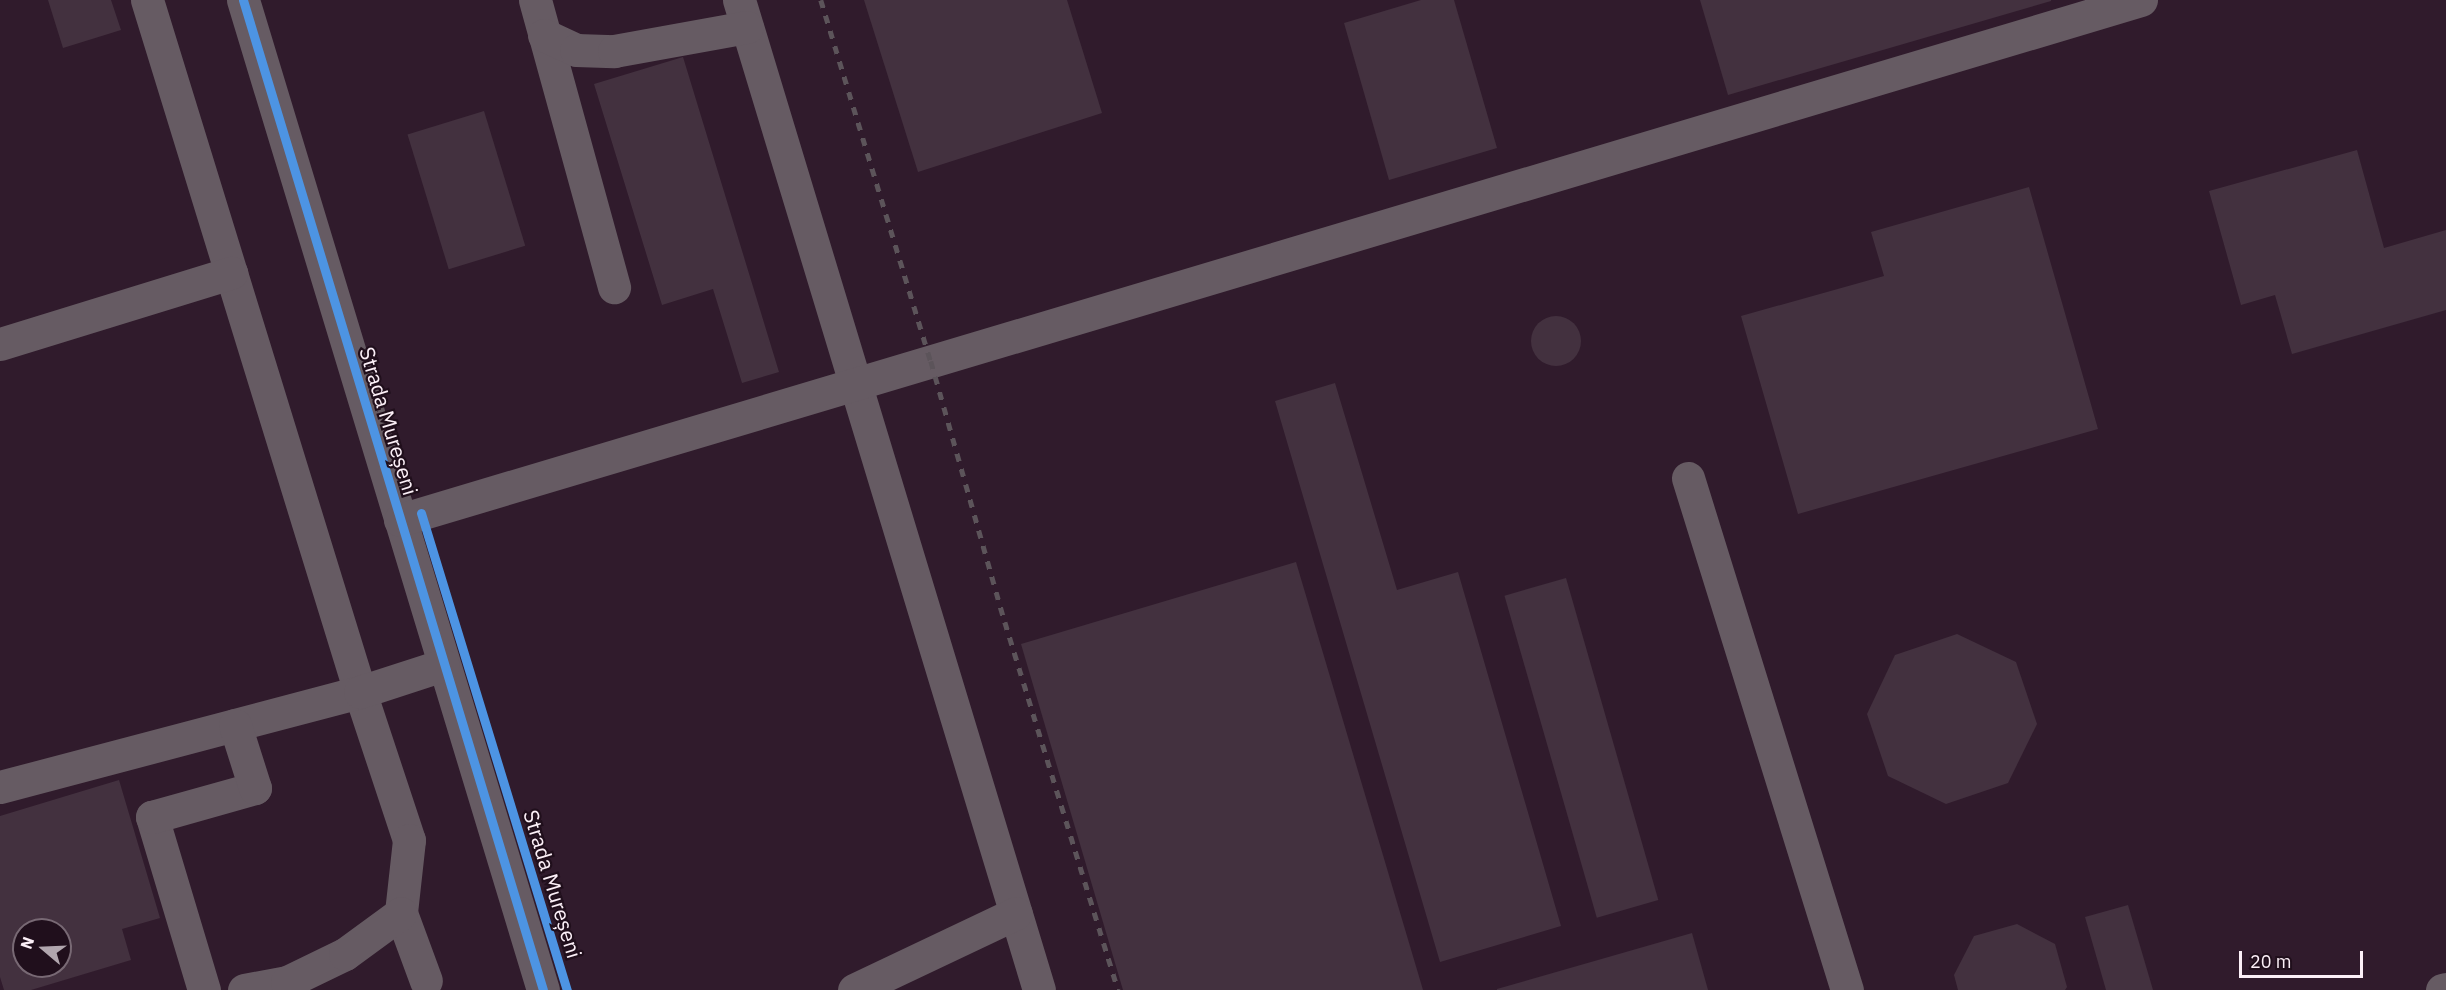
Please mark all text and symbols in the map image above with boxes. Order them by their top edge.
street label: Strada Mureșeni [354,344,424,498]
street label: Strada Mureșeni [518,807,588,961]
north arrow [12,918,72,978]
text: N [16,934,38,952]
scale bar [2242,939,2366,977]
text: 20 m [2250,950,2292,973]

